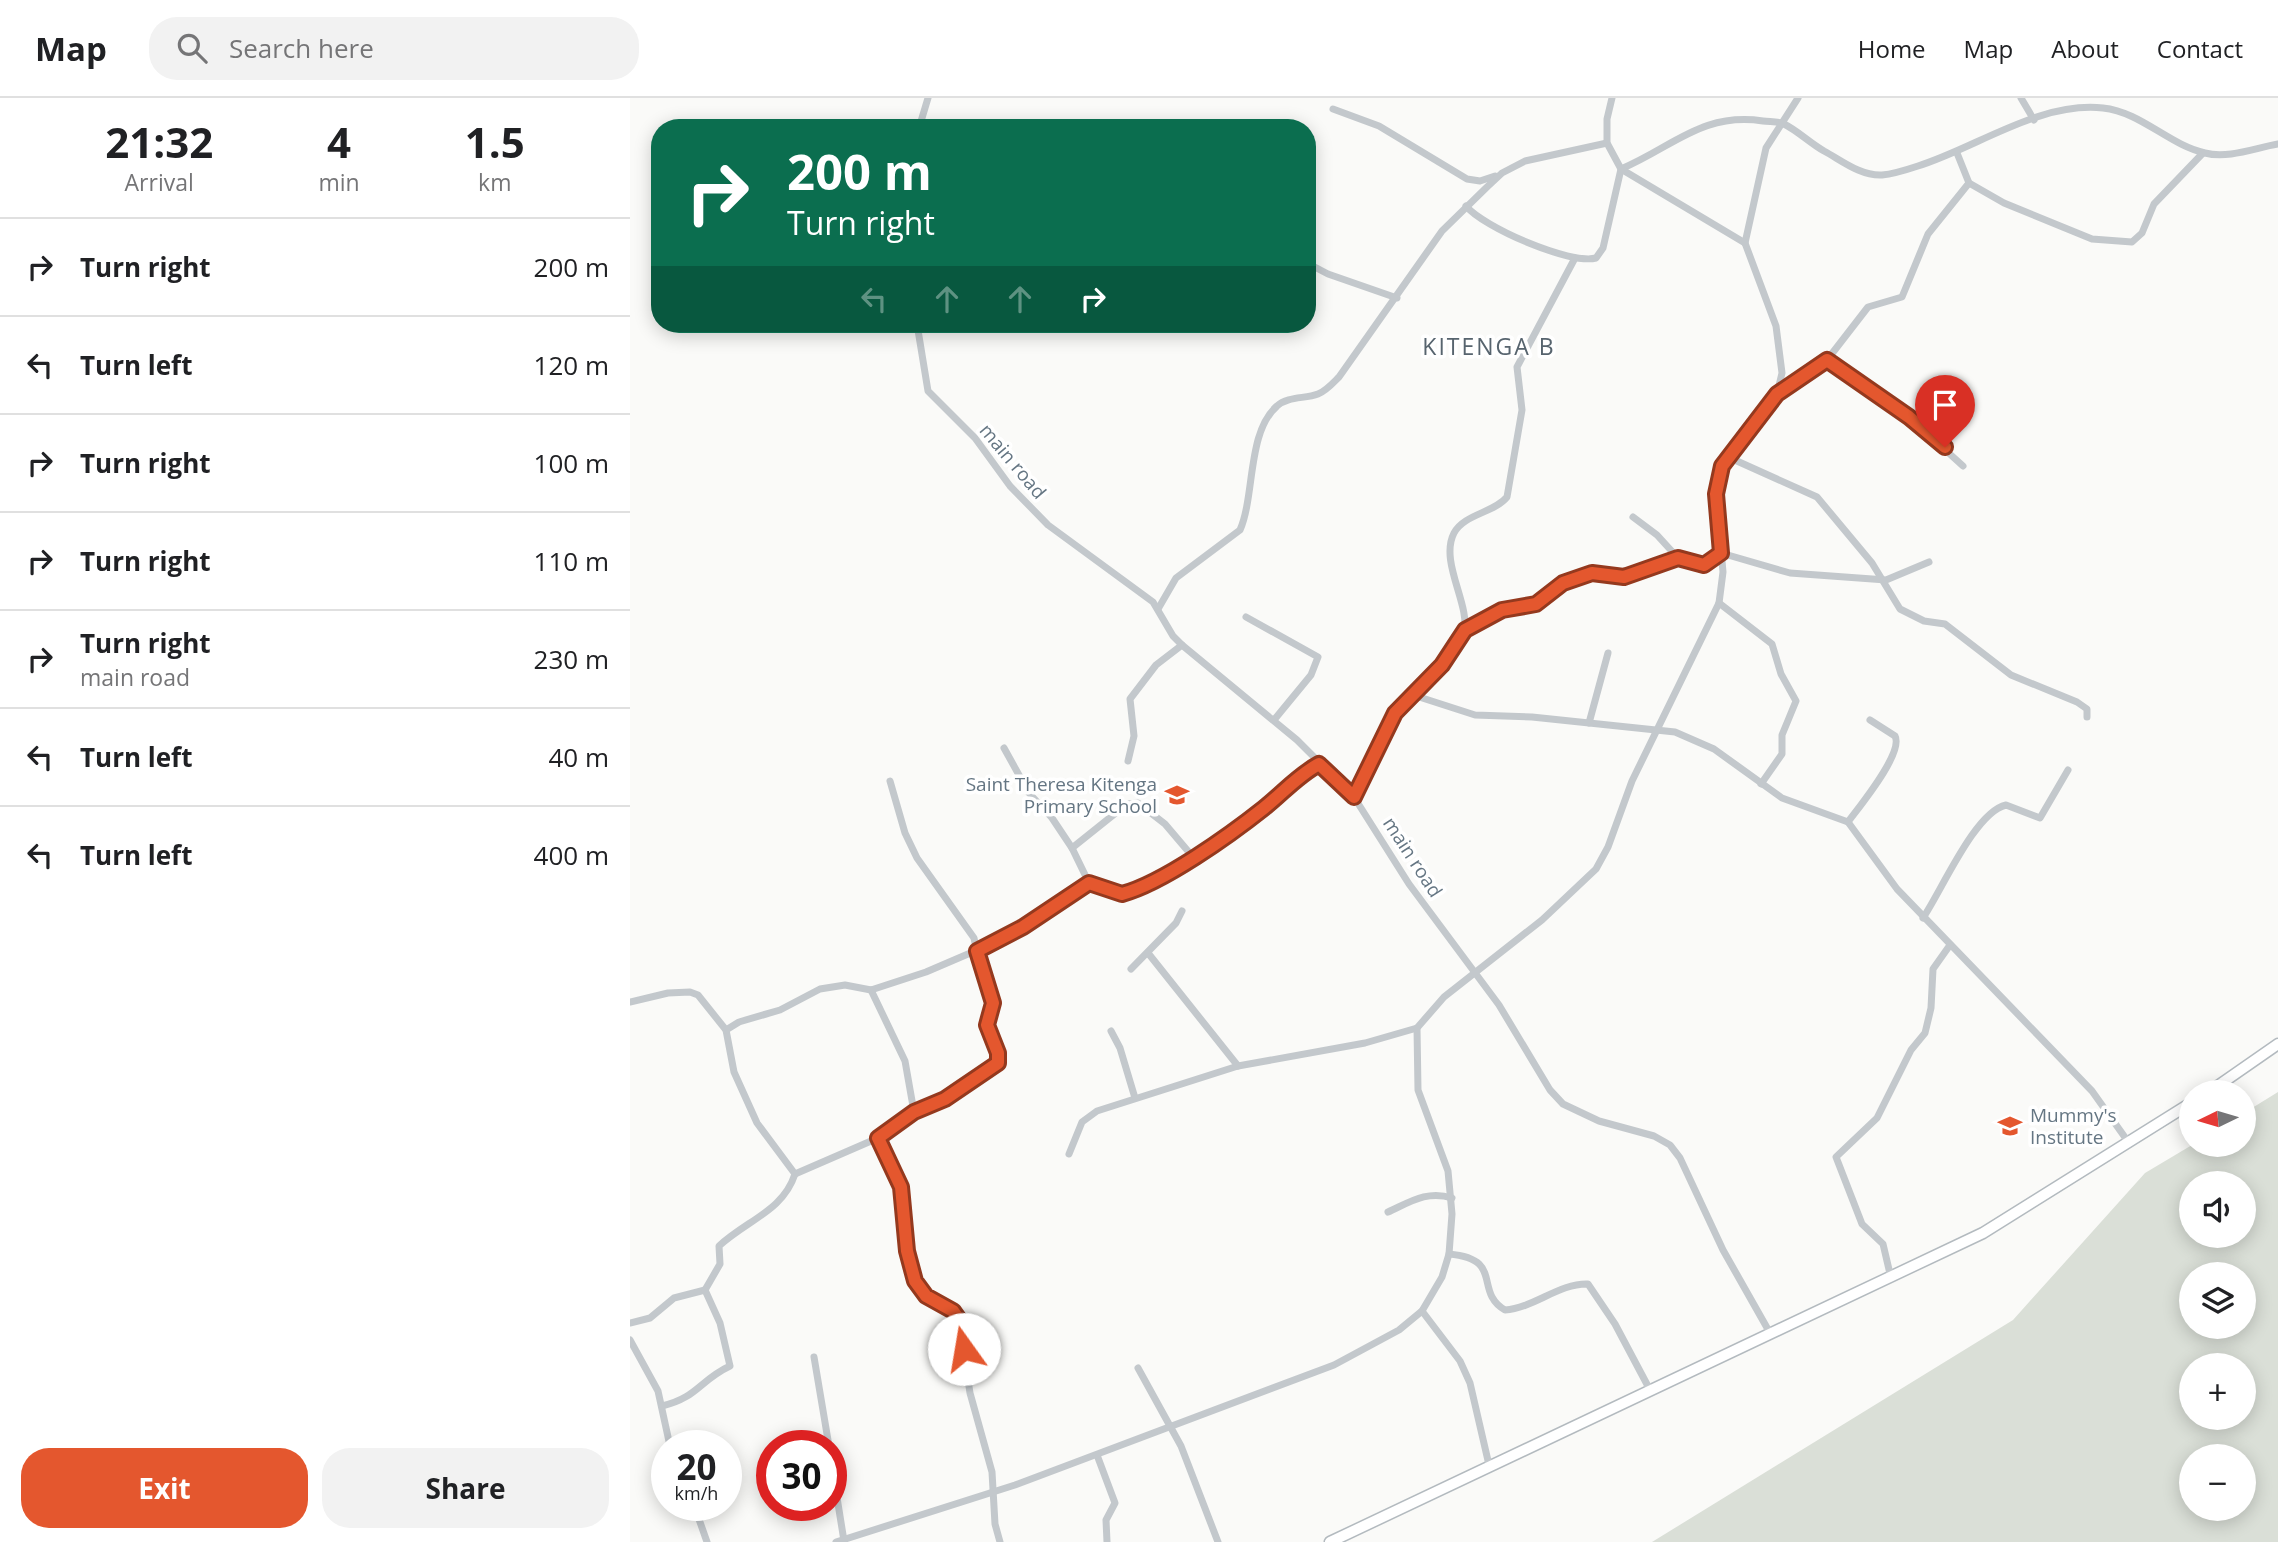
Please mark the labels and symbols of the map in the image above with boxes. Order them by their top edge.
district label: KITENGA B [1422,330,1556,362]
pin [1915,375,1975,447]
street label: main road [974,418,1052,504]
place label: Saint Theresa Kitenga Primary School [966,771,1157,819]
school or university icon: Saint Theresa Kitenga Primary School [1163,781,1191,809]
street label: main road [1377,812,1449,902]
north arrow [2179,1080,2256,1157]
place label: Mummy's Institute [2030,1102,2117,1150]
school or university icon: Mummy's Institute [1996,1112,2024,1140]
position arrow [927,1312,1001,1386]
speed limit sign: 30 [756,1430,847,1521]

